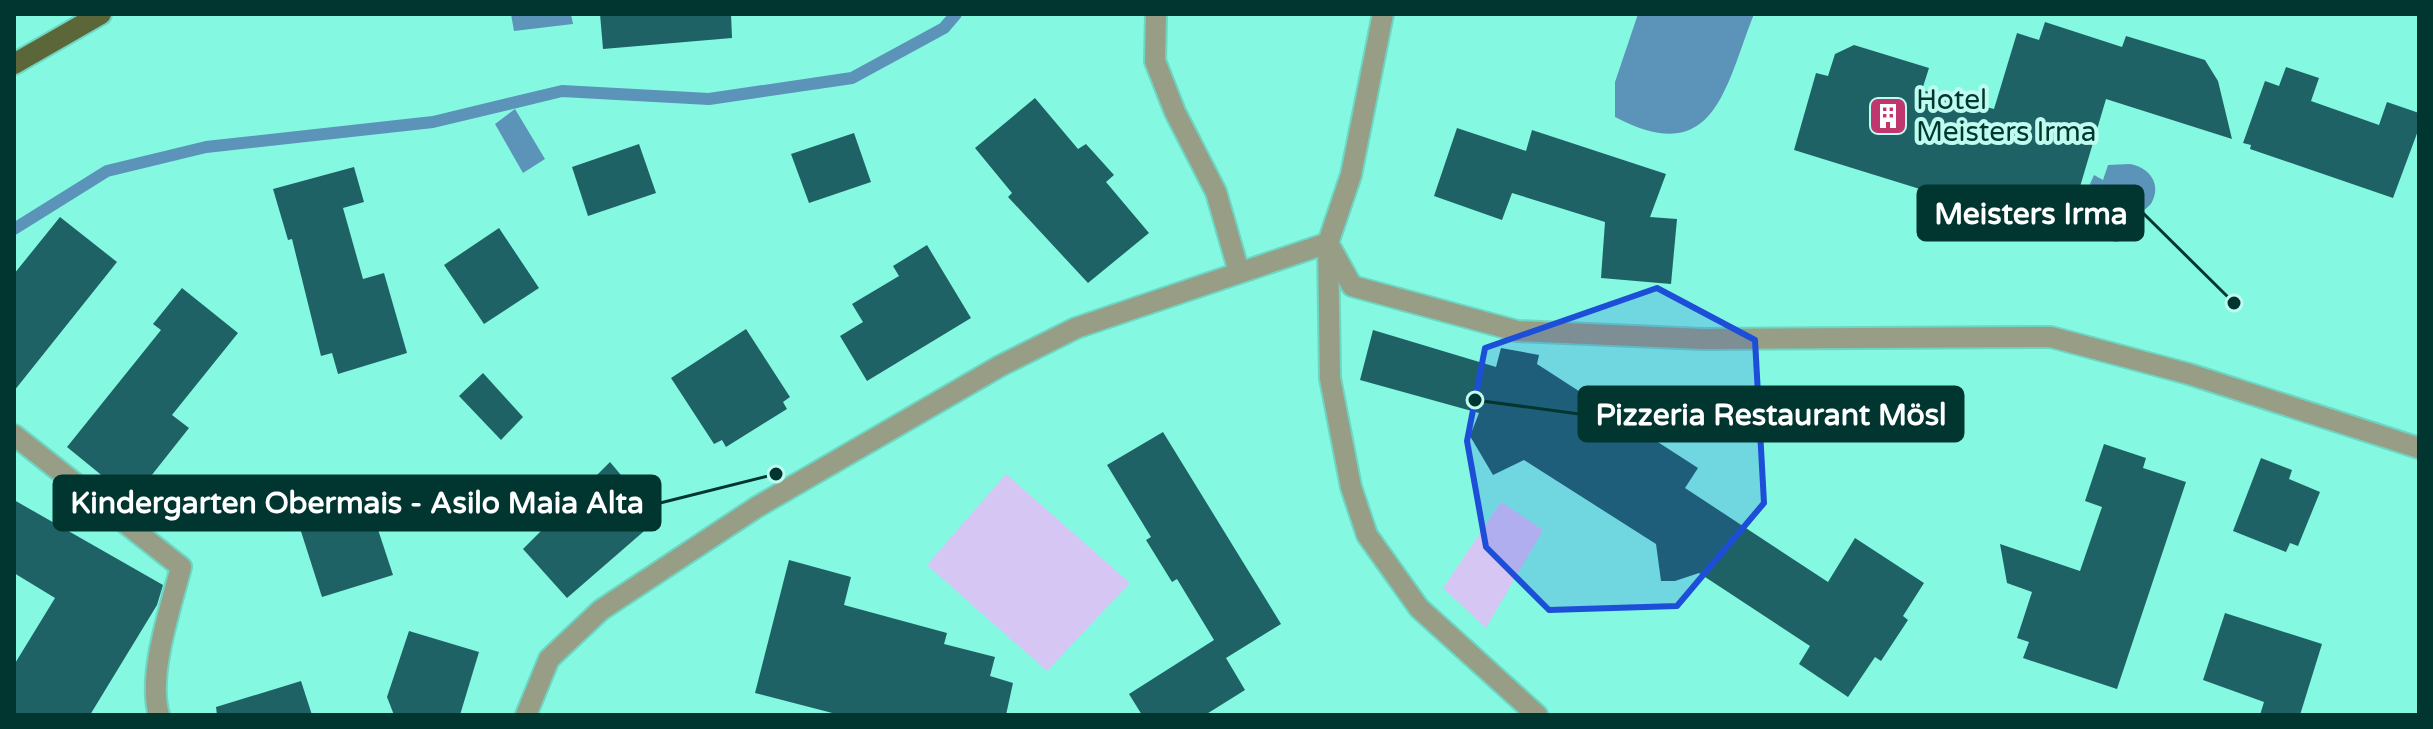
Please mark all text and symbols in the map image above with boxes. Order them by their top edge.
place label: Hotel Meisters Irma [1916,83,2096,149]
building icon: Hotel Meisters Irma [1867,95,1909,137]
callout: Meisters Irma [1918,186,2143,240]
text: Meisters Irma [1934,196,2128,233]
callout: Pizzeria Restaurant Mösl [1579,387,1963,441]
text: Pizzeria Restaurant Mösl [1595,397,1947,434]
callout: Kindergarten Obermais - Asilo Maia Alta [54,476,660,530]
text: Kindergarten Obermais - Asilo Maia Alta [70,485,644,522]

